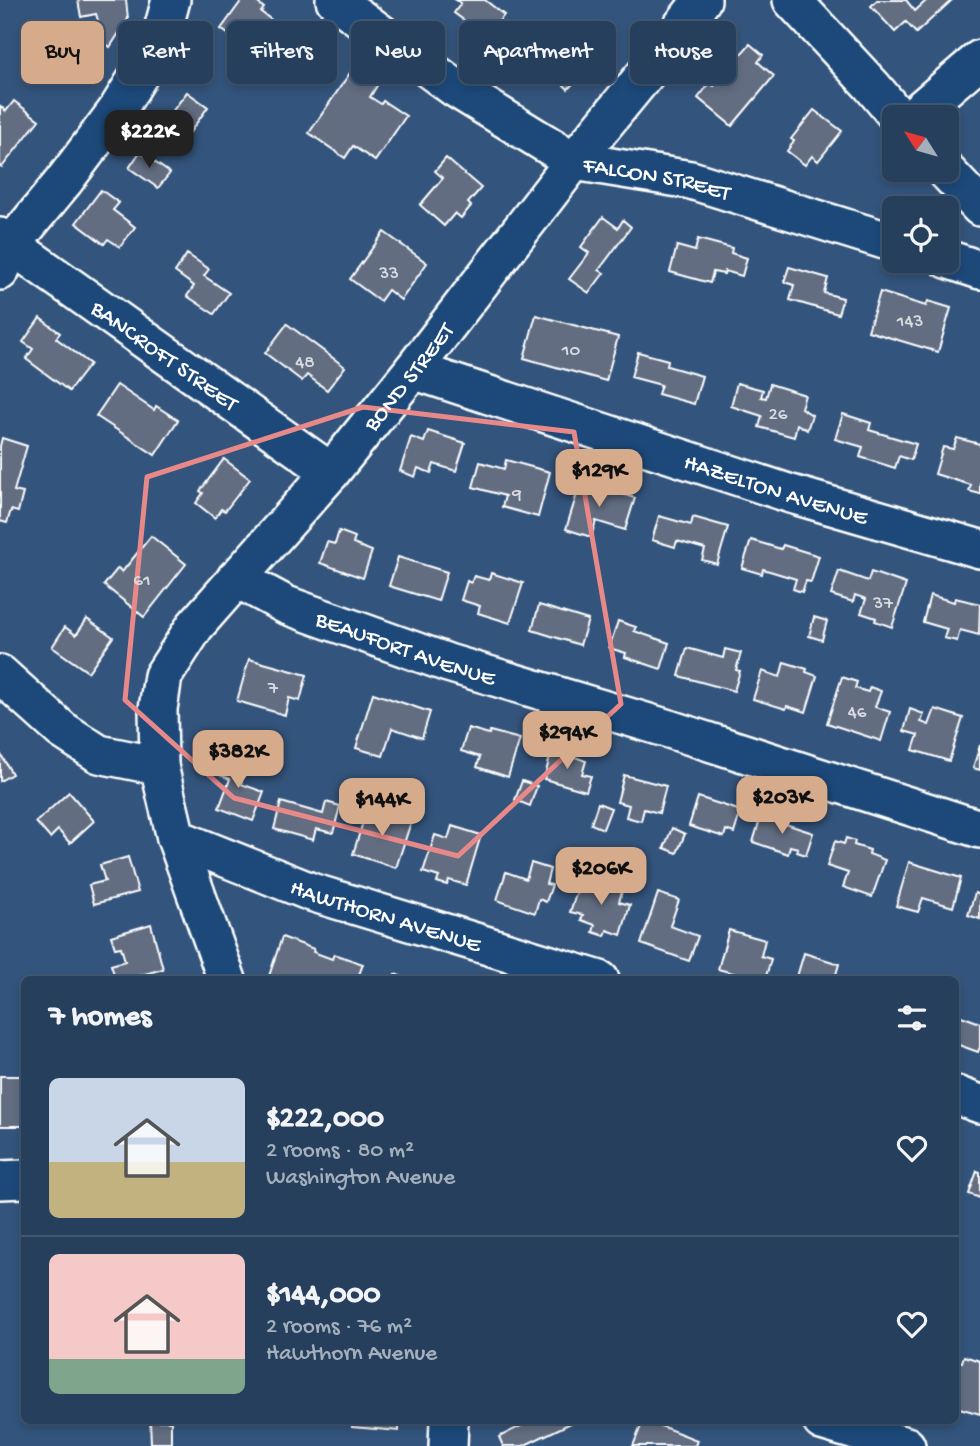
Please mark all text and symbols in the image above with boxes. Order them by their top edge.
chip: Buy [21,21,104,84]
chip: Rent [118,21,213,84]
chip: Filters [227,21,337,84]
chip: New [351,21,445,84]
chip: Apartment [459,21,616,84]
chip: House [630,21,736,84]
north arrow [882,105,959,182]
map controls [882,105,959,273]
pin: $222K [100,110,198,170]
text: $222K [121,119,177,146]
street label: FALCON STREET [580,153,734,209]
button: locate [882,196,959,273]
house number: 33 [378,263,399,286]
street label: BANCROFT STREET [84,295,243,419]
house number: 143 [896,311,923,334]
street label: BOND STREET [359,318,462,438]
house number: 10 [561,340,580,363]
house number: 48 [295,352,315,375]
house number: 26 [769,404,788,427]
pin: $129K [550,449,648,509]
street label: HAZELTON AVENUE [680,450,872,533]
text: $129K [571,458,627,485]
house number: 9 [511,484,522,507]
house number: 61 [133,570,151,593]
house number: 37 [872,593,894,616]
street label: BEAUFORT AVENUE [310,606,500,694]
house number: 7 [267,678,279,701]
house number: 46 [848,702,867,725]
pin: $294K [518,712,616,771]
text: $294K [539,720,595,747]
pin: $382K [189,730,287,790]
text: $382K [209,739,267,766]
pin: $203K [733,776,831,836]
pin: $144K [333,778,431,838]
text: $203K [752,785,812,812]
text: $144K [355,787,409,814]
pin: $206K [552,848,650,907]
text: $206K [572,856,631,883]
street label: HAWTHORN AVENUE [286,875,485,960]
icon: filters [893,999,931,1037]
text: 7 homes [49,1001,151,1036]
text: $222,000 [266,1103,384,1138]
icon: home [105,1106,189,1190]
icon: heart [893,1129,931,1167]
text: 2 rooms · 80 m² [266,1138,414,1165]
text: Washington Avenue [266,1165,455,1192]
text: $144,000 [266,1279,381,1314]
icon: home [105,1282,189,1366]
icon: heart [893,1305,931,1343]
text: 2 rooms · 76 m² [266,1314,412,1341]
text: Hawthorn Avenue [266,1341,437,1368]

